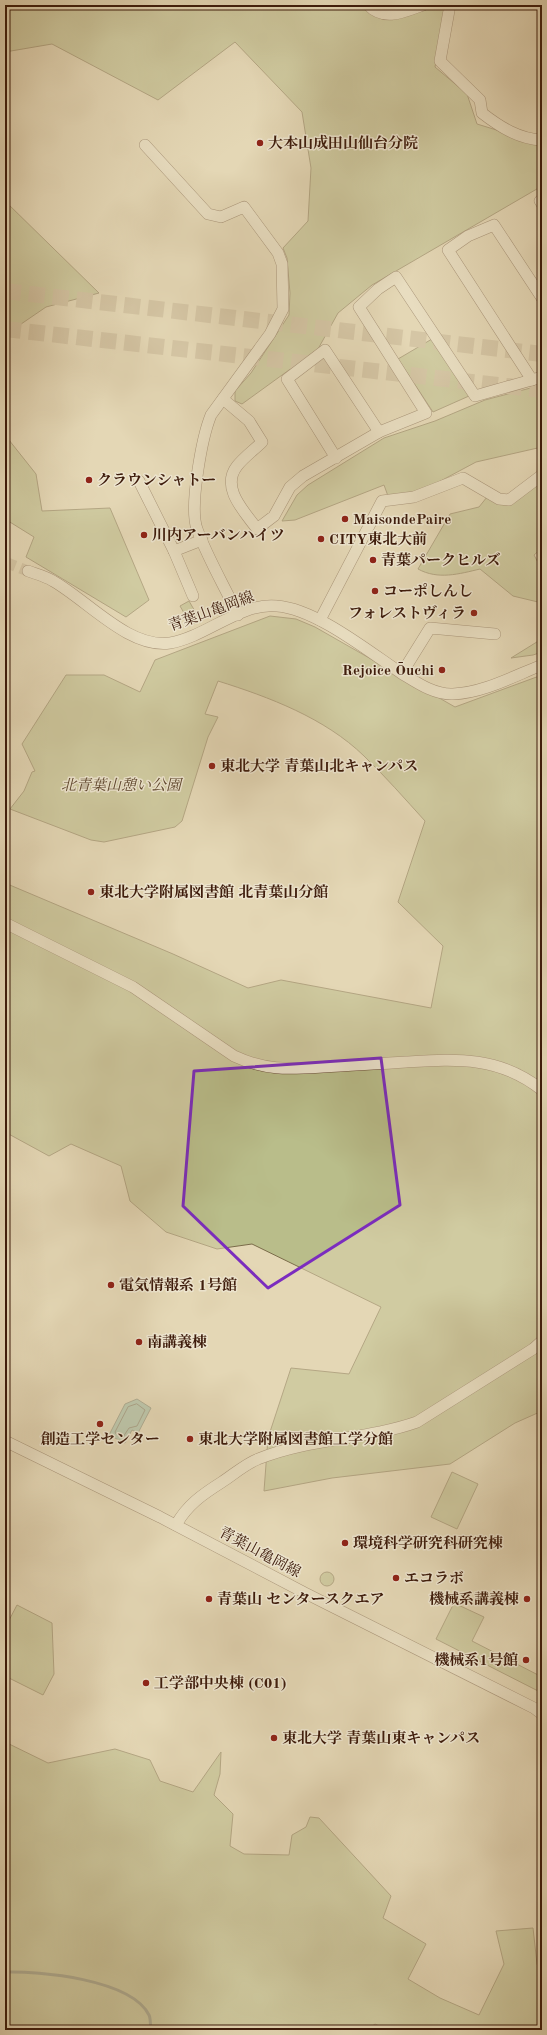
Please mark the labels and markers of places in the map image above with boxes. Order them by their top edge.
place label: 大本山成田山仙台分院 [268,134,418,152]
marker: 大本山成田山仙台分院 [255,138,265,148]
place label: クラウンシャトー [97,472,216,489]
marker: クラウンシャトー [84,475,94,485]
place label: MaisondePaire [353,513,451,528]
marker: MaisondePaire [340,514,350,524]
place label: 川内アーバンハイツ [152,527,285,544]
marker: 川内アーバンハイツ [139,530,149,540]
place label: CITY東北大前 [329,531,427,548]
marker: CITY東北大前 [316,534,326,544]
place label: 青葉パークヒルズ [381,552,501,569]
marker: 青葉パークヒルズ [368,555,378,565]
place label: コーポしんし [383,583,473,600]
marker: コーポしんし [370,586,380,596]
place label: フォレストヴィラ [348,605,466,622]
marker: フォレストヴィラ [469,608,479,618]
place label: Rejoice Ōuchi [342,662,434,679]
marker: Rejoice Ōuchi [437,665,447,675]
place label: 東北大学 青葉山北キャンパス [220,758,418,775]
marker: 東北大学 青葉山北キャンパス [207,761,217,771]
place label: 東北大学附属図書館 北青葉山分館 [99,884,328,901]
marker: 東北大学附属図書館 北青葉山分館 [86,887,96,897]
place label: 電気情報系 1号館 [119,1277,237,1294]
marker: 電気情報系 1号館 [106,1280,116,1290]
place label: 南講義棟 [147,1333,207,1351]
marker: 南講義棟 [134,1337,144,1347]
marker: 創造工学センター [95,1419,105,1429]
place label: 創造工学センター [40,1431,160,1448]
place label: 東北大学附属図書館工学分館 [198,1431,393,1448]
marker: 東北大学附属図書館工学分館 [185,1434,195,1444]
place label: 環境科学研究科研究棟 [353,1535,503,1552]
marker: 環境科学研究科研究棟 [340,1538,350,1548]
place label: エコラボ [404,1570,464,1587]
marker: エコラボ [391,1573,401,1583]
place label: 機械系講義棟 [429,1590,519,1608]
place label: 青葉山 センタースクエア [217,1591,385,1608]
marker: 青葉山 センタースクエア [204,1594,214,1604]
marker: 機械系講義棟 [522,1594,532,1604]
place label: 機械系1号館 [434,1652,518,1669]
marker: 機械系1号館 [521,1655,531,1665]
place label: 工学部中央棟 (C01) [154,1675,287,1692]
marker: 工学部中央棟 (C01) [141,1678,151,1688]
place label: 東北大学 青葉山東キャンパス [282,1730,480,1747]
marker: 東北大学 青葉山東キャンパス [269,1733,279,1743]

